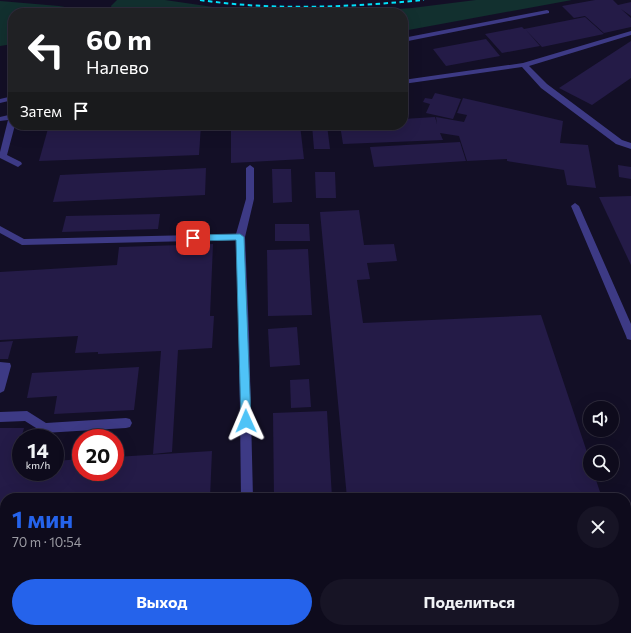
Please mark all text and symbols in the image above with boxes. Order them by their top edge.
text: 60 m [86,22,152,56]
icon: left [20,24,72,76]
text: Налево [86,56,149,78]
icon: arrive [70,100,92,122]
text: Затем [20,102,62,120]
pin [176,221,210,255]
icon: arrive [182,227,204,249]
position arrow [225,400,267,442]
map controls [583,401,619,481]
button: sound [583,401,619,437]
speed limit sign: 20 [72,429,124,481]
text: 14 [27,438,49,462]
button: search [583,445,619,481]
text: km/h [26,459,50,471]
text: 1 мин [12,504,73,533]
button: close [577,506,619,548]
text: 70 m · 10:54 [12,534,82,550]
button: Выход [12,579,312,625]
button: Поделиться [320,579,619,625]

